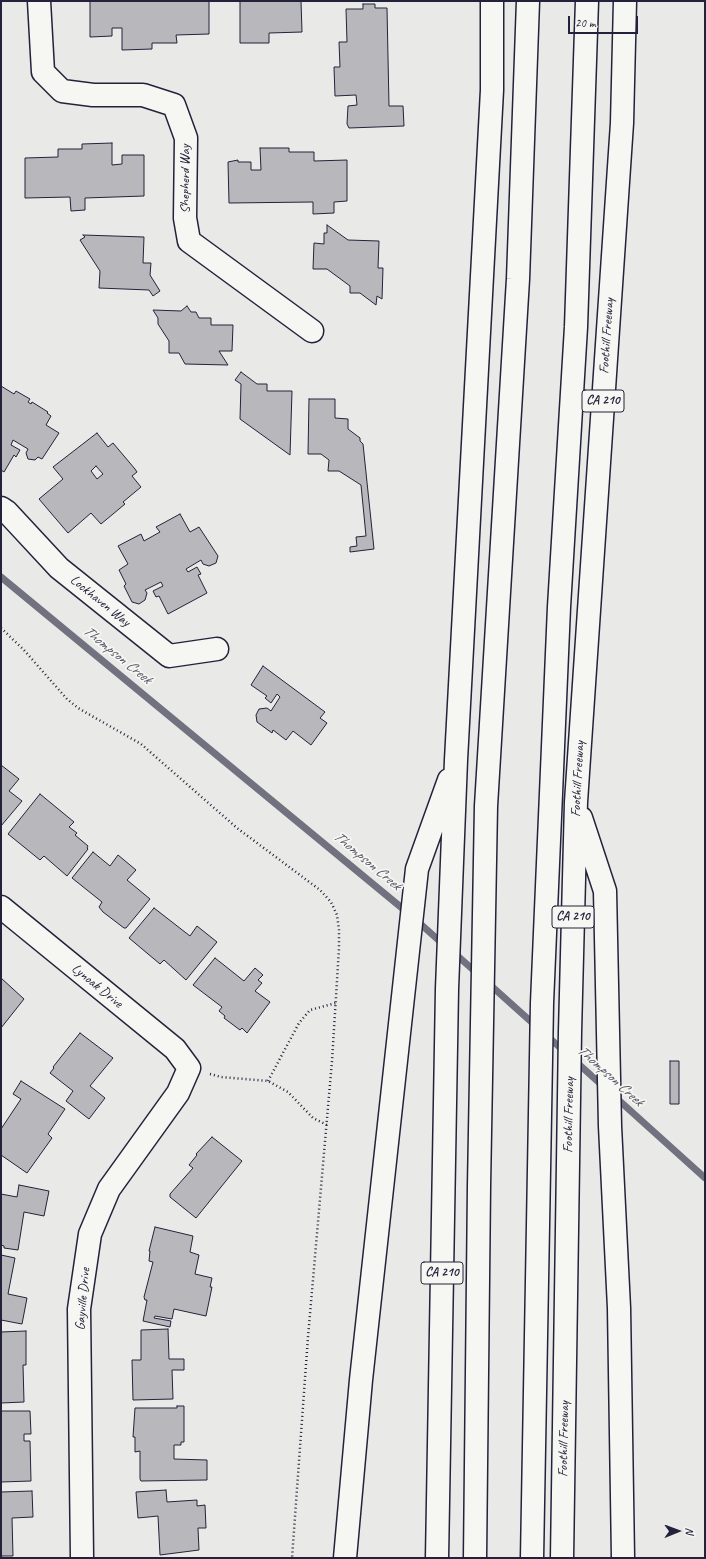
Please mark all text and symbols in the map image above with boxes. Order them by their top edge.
scale bar [570,8,640,34]
text: 20 m [575,15,595,31]
street label: Shepherd Way [177,145,193,213]
street label: Foothill Freeway [596,298,618,374]
road number: CA 210 [582,390,624,412]
street label: Lockhaven Way [67,572,133,630]
water label: Thompson Creek [79,622,155,688]
street label: Foothill Freeway [568,741,588,817]
water label: Thompson Creek [330,828,404,894]
road number: CA 210 [552,906,594,928]
street label: Lynoak Drive [68,960,126,1012]
water label: Thompson Creek [573,1042,647,1110]
street label: Foothill Freeway [560,1077,578,1153]
road number: CA 210 [421,1262,463,1284]
street label: Gayville Drive [72,1267,94,1331]
street label: Foothill Freeway [555,1401,573,1477]
north arrow [658,1511,698,1551]
text: N [683,1527,697,1534]

